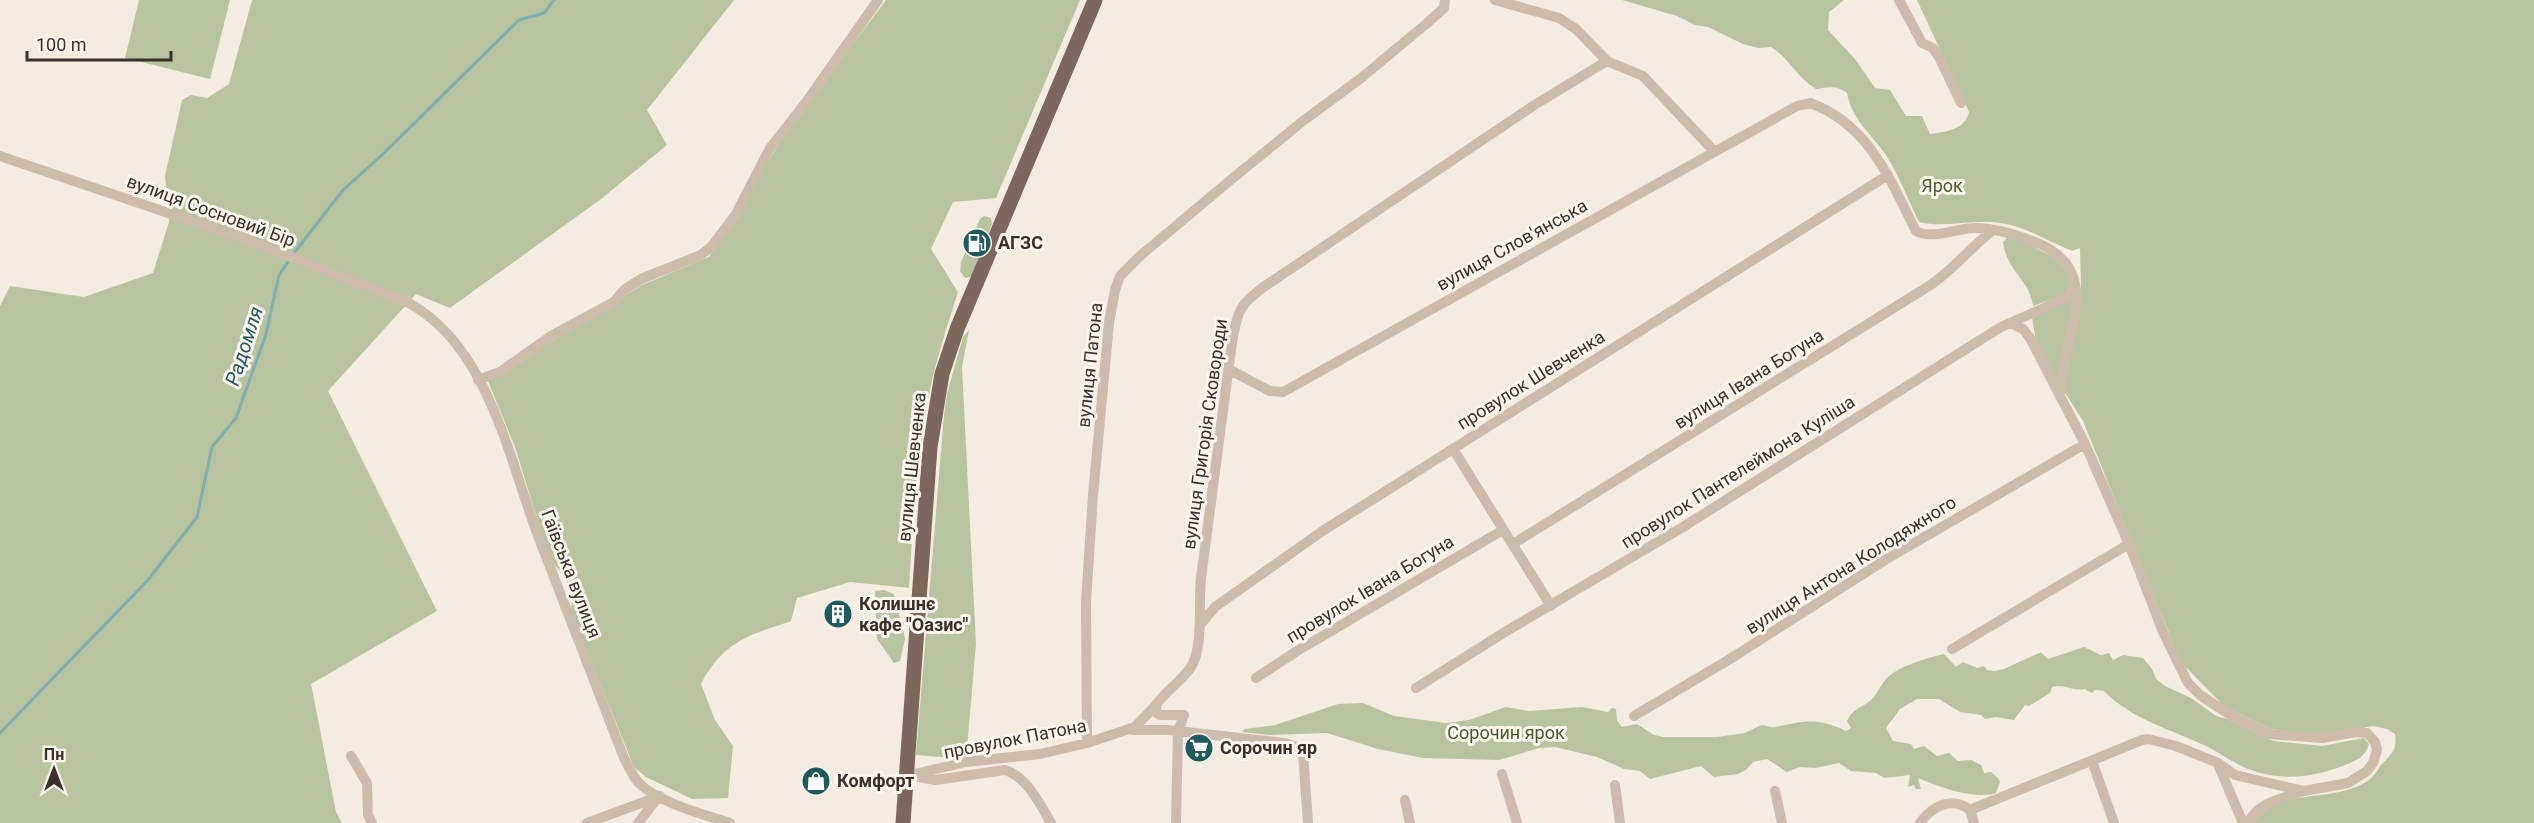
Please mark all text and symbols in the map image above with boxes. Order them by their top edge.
scale bar [27,24,171,62]
text: 100 m [36,34,87,55]
street label: вулиця Сосновий Бір [124,170,298,251]
park label: Ярок [1921,175,1963,196]
street label: вулиця Слов'янська [1433,194,1591,295]
fuel station icon: АГЗС [961,227,993,259]
place label: АГЗС [998,232,1043,253]
street label: вулиця Патона [1073,301,1107,428]
water label: Радомля [220,303,268,389]
street label: вулиця Григорія Сковороди [1178,317,1231,551]
street label: вулиця Івана Богуна [1670,324,1827,433]
street label: провулок Шевченка [1453,326,1608,434]
street label: вулиця Шевченка [893,391,930,543]
street label: провулок Пантелеймона Куліша [1617,391,1858,552]
street label: вулиця Антона Колодяжного [1742,491,1960,638]
street label: Гаївська вулиця [537,507,606,641]
street label: провулок Івана Богуна [1282,530,1457,647]
place label: Колишнє кафе "Оазис" [859,593,969,635]
building icon: Колишнє кафе "Оазис" [822,598,854,630]
street label: провулок Патона [942,714,1088,763]
park label: Сорочин ярок [1447,722,1565,743]
supermarket icon: Сорочин яр [1183,732,1215,764]
place label: Сорочин яр [1220,737,1317,758]
north arrow [24,739,84,799]
text: Пн [44,745,64,764]
shop icon: Комфорт [800,765,832,797]
place label: Комфорт [837,770,914,791]

